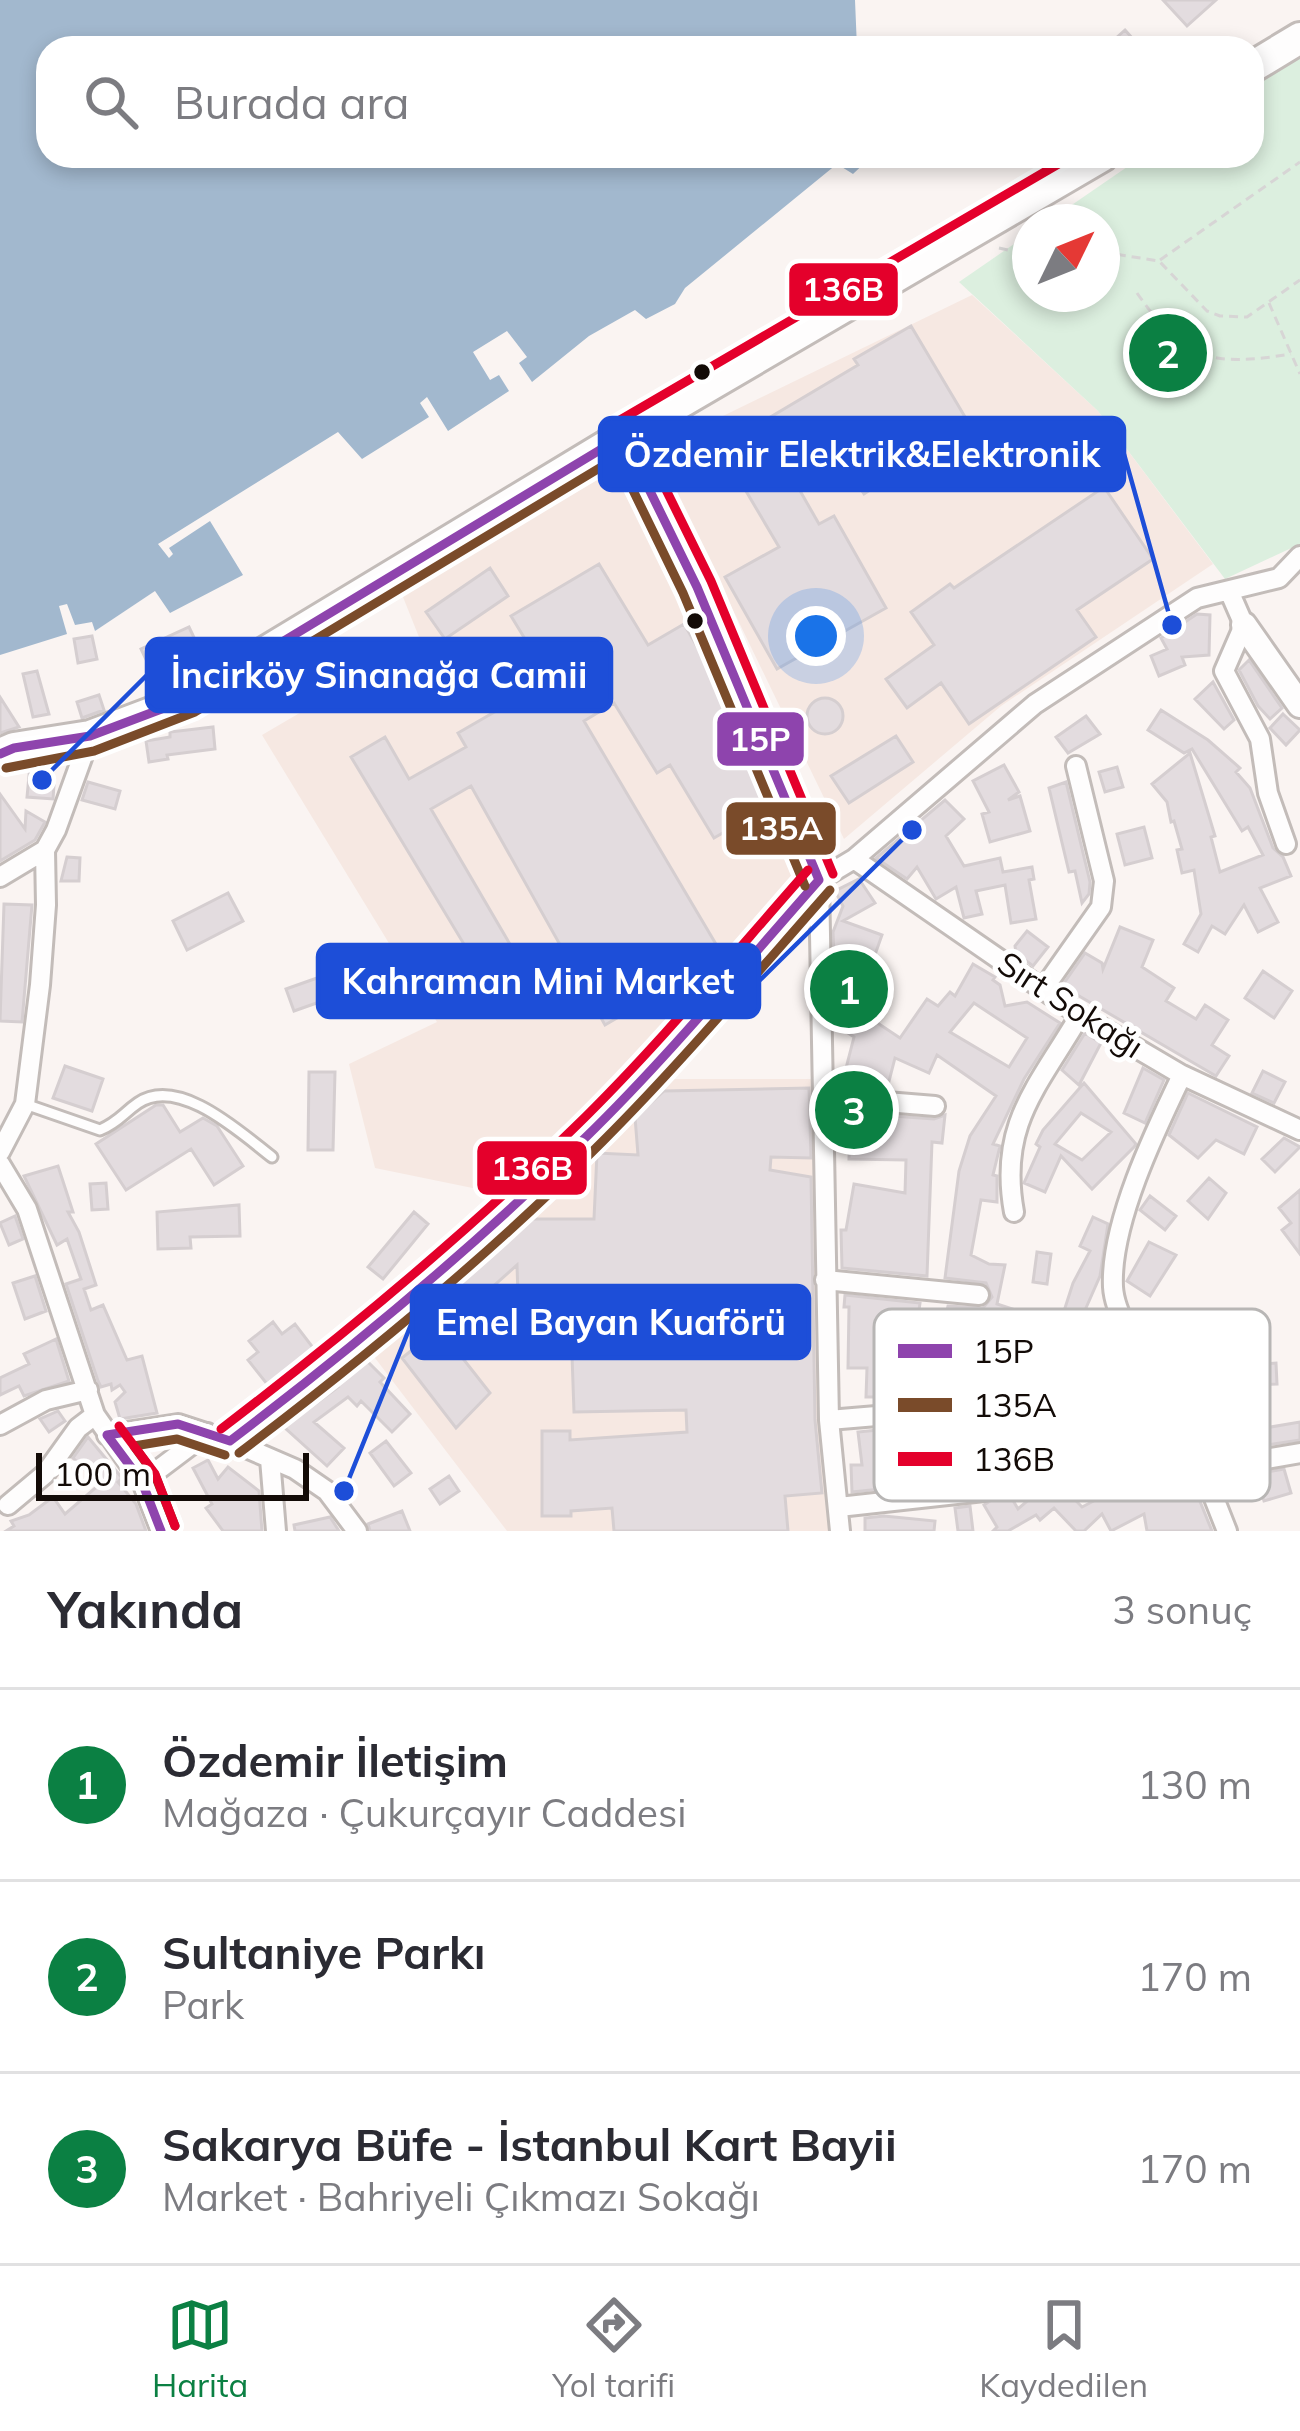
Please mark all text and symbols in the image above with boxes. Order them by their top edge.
search box [36,36,1264,168]
icon: search [78,69,144,135]
text: Burada ara [174,74,410,130]
north arrow [1012,204,1120,312]
line badge: 136B [787,261,900,318]
text: 136B [802,268,884,309]
pin: 2 [1129,308,1207,398]
unlabelled marker [691,361,713,383]
callout: Özdemir Elektrik&Elektronik [600,418,1124,490]
text: Özdemir Elektrik&Elektronik [624,431,1102,476]
your location [786,606,846,666]
unlabelled marker [684,610,706,632]
callout: İncirköy Sinanağa Camii [147,639,611,711]
text: İncirköy Sinanağa Camii [171,652,587,697]
line badge: 15P [715,710,806,768]
text: 15P [729,718,791,759]
line badge: 135A [724,800,838,857]
text: 135A [739,807,823,848]
street label: Sırt Sokağı [991,942,1151,1066]
pin: 1 [810,944,888,1034]
callout: Kahraman Mini Market [318,945,759,1017]
text: Kahraman Mini Market [342,958,735,1003]
pin: 3 [815,1065,893,1155]
line badge: 136B [475,1139,589,1197]
text: 136B [491,1147,573,1188]
callout: Emel Bayan Kuaförü [412,1286,809,1358]
text: Emel Bayan Kuaförü [436,1299,786,1344]
legend [874,1309,1270,1501]
text: 15P [973,1330,1034,1371]
text: 135A [973,1384,1057,1425]
text: 136B [973,1438,1055,1479]
scale bar [36,1447,309,1500]
text: 100 m [54,1453,151,1494]
text: Yakında [48,1577,243,1641]
text: 3 sonuç [1112,1585,1252,1634]
text: Özdemir İletişim [162,1732,508,1788]
text: 1 [75,1760,99,1809]
text: 130 m [1137,1760,1252,1809]
text: Mağaza · Çukurçayır Caddesi [162,1788,687,1837]
text: Sultaniye Parkı [162,1924,486,1980]
text: 2 [75,1952,99,2001]
text: 170 m [1137,1952,1252,2001]
text: Park [162,1980,244,2029]
text: Sakarya Büfe - İstanbul Kart Bayii [162,2116,897,2172]
text: 3 [75,2144,99,2193]
text: 170 m [1137,2144,1252,2193]
text: Market · Bahriyeli Çıkmazı Sokağı [162,2172,760,2221]
tab: Harita [152,2292,248,2405]
tab: Yol tarifi [552,2292,675,2405]
tab: Kaydedilen [979,2292,1148,2405]

